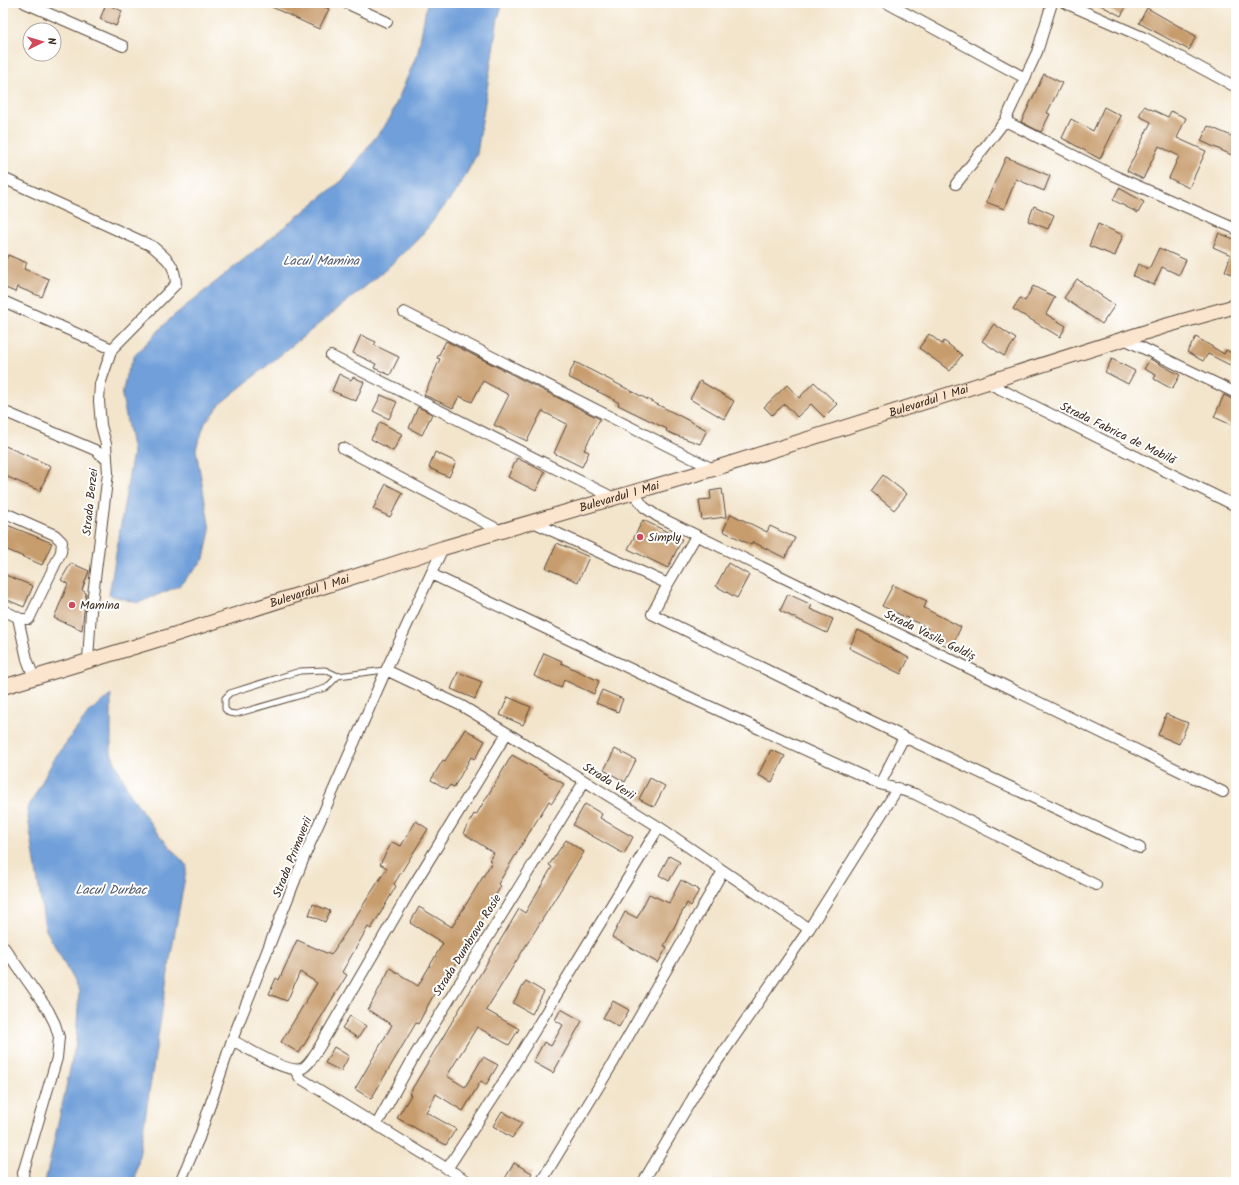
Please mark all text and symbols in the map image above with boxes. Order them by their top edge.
north arrow [22,22,62,62]
text: N [42,37,60,46]
water label: Lacul Mamina [283,251,360,272]
street label: Bulevardul 1 Mai [887,379,972,423]
street label: Strada Fabrica de Mobilă [1057,397,1180,470]
street label: Strada Berzei [78,466,104,537]
street label: Bulevardul 1 Mai [577,476,663,518]
place label: Simply [648,528,681,547]
marker: Simply [635,532,645,542]
street label: Bulevardul 1 Mai [267,569,353,613]
place label: Mamina [80,596,120,615]
marker: Mamina [67,600,77,610]
street label: Strada Vasile Goldiș [881,605,979,666]
street label: Strada Verii [579,758,640,806]
street label: Strada Primaverii [268,813,318,900]
water label: Lacul Durbac [75,880,148,901]
street label: Strada Dumbrava Rosie [428,890,507,1000]

